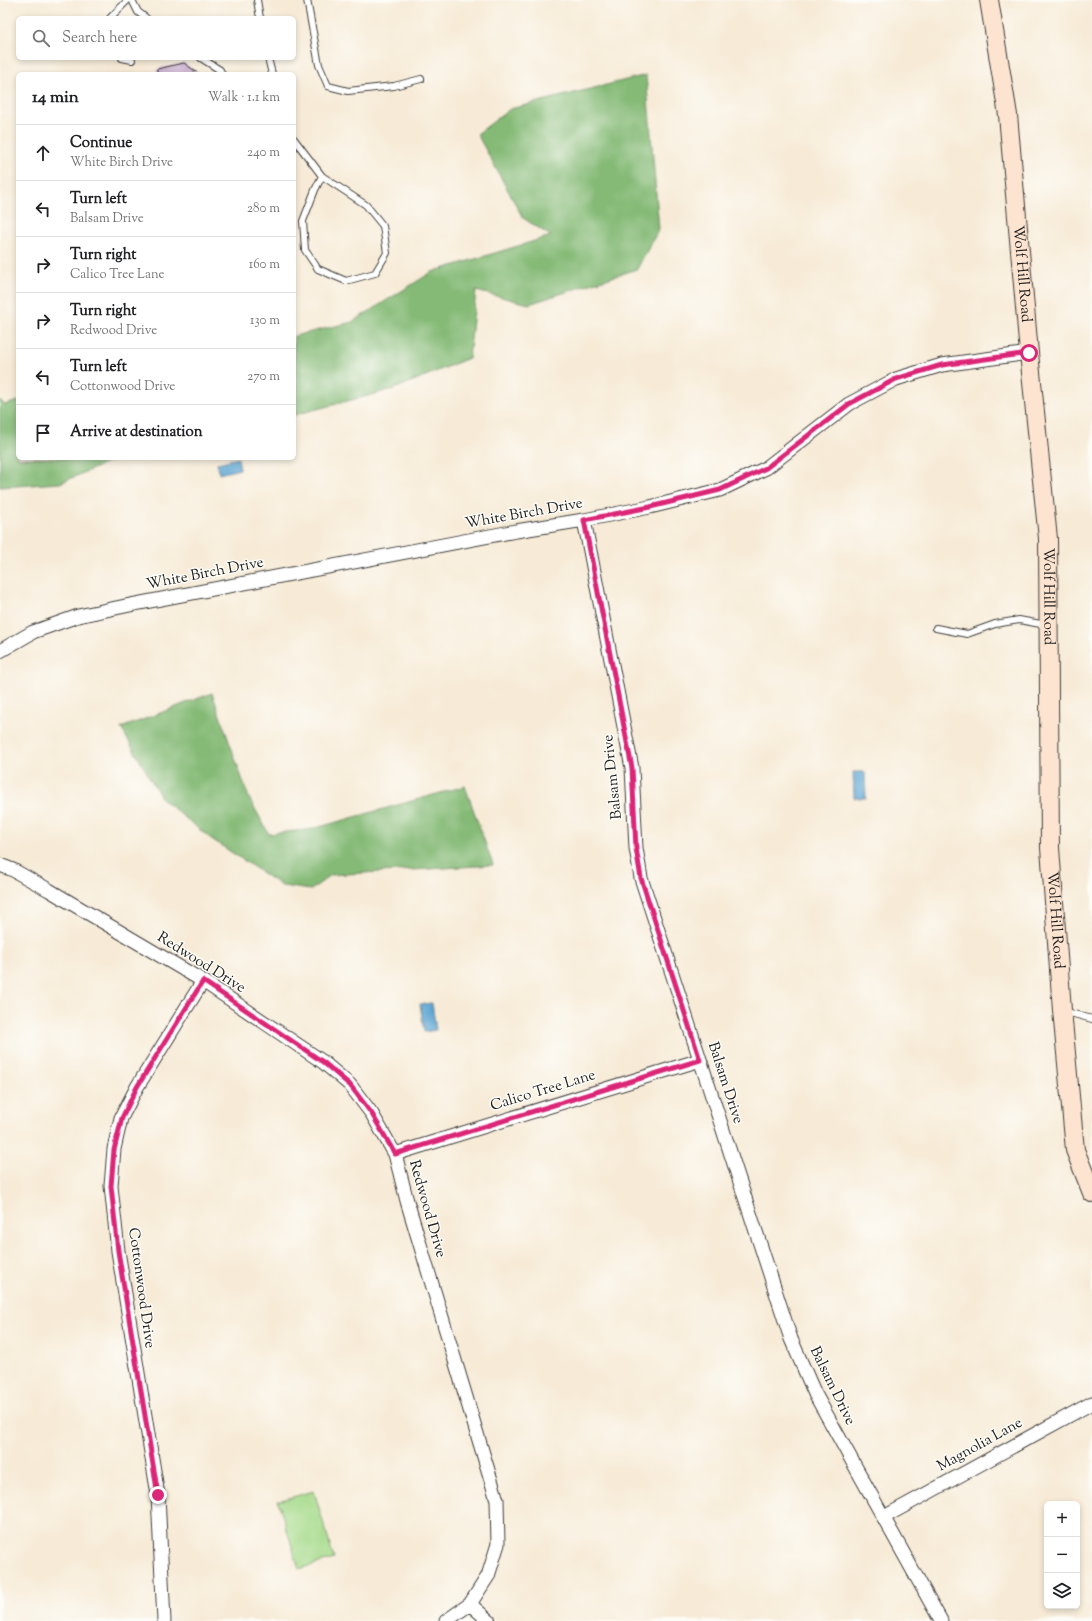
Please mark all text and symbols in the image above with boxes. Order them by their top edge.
search box [16,16,296,60]
icon: search [30,27,52,49]
text: Search here [62,28,137,49]
text: 14 min [32,86,79,110]
text: Walk · 1.1 km [208,89,280,107]
text: Continue [70,133,132,154]
icon: ahead [32,142,54,164]
text: 240 m [247,144,280,162]
text: White Birch Drive [70,154,173,172]
text: Turn left [70,189,127,210]
icon: left [32,198,54,220]
text: 280 m [247,200,280,218]
text: Balsam Drive [70,210,144,228]
street label: Wolf Hill Road [1007,224,1037,324]
text: Turn right [70,245,136,266]
icon: right [32,254,54,276]
text: 160 m [249,256,280,274]
text: Calico Tree Lane [70,266,165,284]
text: Turn right [70,301,136,322]
icon: right [32,310,54,332]
text: 130 m [250,312,280,330]
text: Redwood Drive [70,322,157,340]
route start [1020,344,1038,362]
text: Turn left [70,357,127,378]
icon: left [32,366,54,388]
text: 270 m [247,368,280,386]
text: Cottonwood Drive [70,378,175,396]
icon: arrive [32,422,54,444]
text: Arrive at destination [70,422,203,443]
street label: White Birch Drive [464,493,584,535]
street label: Wolf Hill Road [1038,548,1059,646]
street label: White Birch Drive [145,552,265,596]
street label: Balsam Drive [598,734,628,820]
street label: Wolf Hill Road [1041,871,1069,970]
street label: Redwood Drive [153,927,249,999]
street label: Balsam Drive [702,1039,748,1127]
street label: Calico Tree Lane [488,1065,598,1117]
street label: Redwood Drive [403,1158,451,1260]
street label: Cottonwood Drive [122,1226,160,1350]
street label: Balsam Drive [804,1343,860,1429]
street label: Magnolia Lane [933,1413,1027,1477]
route end [149,1486,167,1504]
map controls [1044,1501,1080,1609]
button: + [1044,1501,1080,1537]
button: − [1044,1537,1080,1573]
button: layers [1044,1573,1080,1609]

